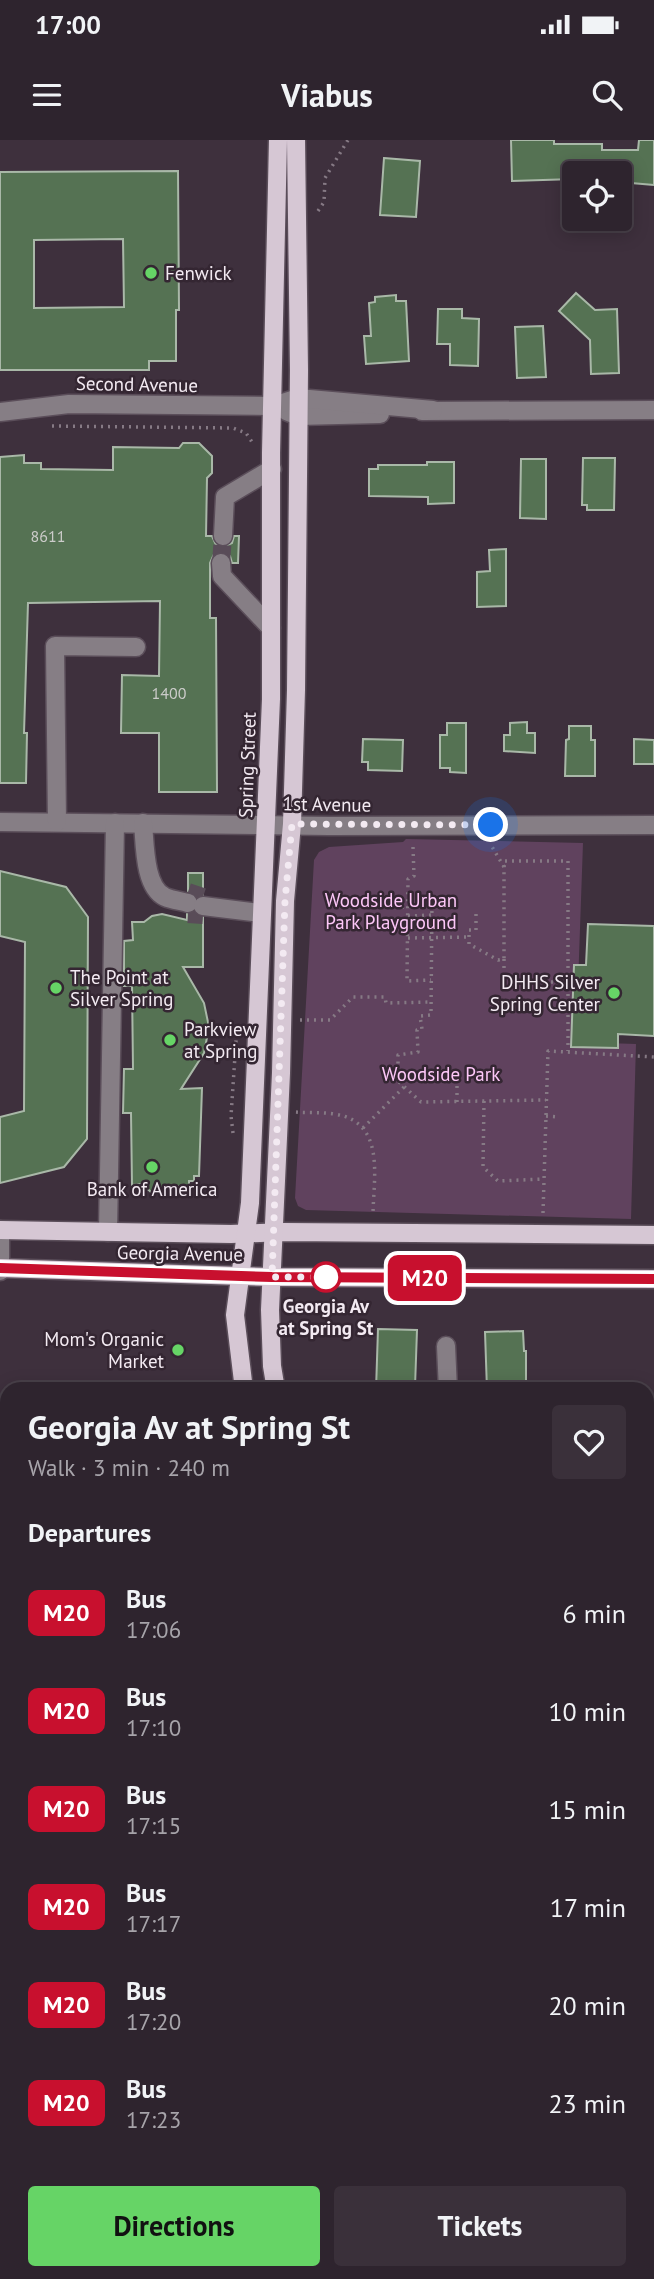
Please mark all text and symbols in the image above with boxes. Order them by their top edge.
text: 17:00 [35,8,101,41]
text: Viabus [281,74,373,116]
icon: menu [28,76,66,114]
icon: search [588,76,626,114]
map controls [562,161,632,231]
button: locate [562,161,632,231]
place label: Fenwick [165,261,232,285]
marker: Fenwick [143,265,159,281]
street label: Second Avenue [76,371,198,397]
house number: 8611 [31,526,65,546]
house number: 1400 [152,683,187,703]
street label: Spring Street [233,711,261,818]
street label: 1st Avenue [282,791,372,817]
your location [473,807,508,842]
park label: Woodside Urban Park Playground [325,888,457,934]
place label: The Point at Silver Spring [70,965,173,1011]
place label: DHHS Silver Spring Center [490,970,601,1016]
marker: The Point at Silver Spring [48,980,64,996]
marker: DHHS Silver Spring Center [606,985,622,1001]
place label: Parkview at Spring [184,1017,257,1063]
marker: Parkview at Spring [162,1032,178,1048]
park label: Woodside Park [382,1062,500,1086]
marker: Bank of America [144,1159,160,1175]
place label: Bank of America [87,1177,217,1201]
street label: Georgia Avenue [117,1240,243,1266]
line badge: M20 [385,1255,465,1301]
marker: Georgia Av at Spring St [311,1262,341,1292]
text: M20 [402,1262,448,1293]
place label: Georgia Av at Spring St [278,1294,374,1340]
place label: Mom's Organic Market [44,1327,165,1373]
marker: Mom's Organic Market [170,1342,186,1358]
text: Georgia Av at Spring St [28,1405,350,1448]
button: heart [552,1405,626,1479]
text: Walk · 3 min · 240 m [28,1453,230,1482]
text: Departures [28,1516,151,1549]
text: Bus [126,1582,166,1615]
text: M20 [43,1597,90,1628]
text: 6 min [563,1597,626,1630]
text: 17:06 [126,1615,181,1644]
text: Bus [126,1680,166,1713]
text: M20 [43,1695,90,1726]
text: 10 min [548,1695,626,1728]
text: 17:10 [126,1713,181,1742]
text: Bus [126,1778,166,1811]
text: M20 [43,1793,90,1824]
text: 15 min [548,1793,626,1826]
text: 17:15 [126,1811,181,1840]
text: Bus [126,1876,166,1909]
text: M20 [43,1891,90,1922]
text: 17 min [550,1891,626,1924]
text: 17:17 [126,1909,181,1938]
text: Bus [126,1974,166,2007]
text: M20 [43,1989,90,2020]
text: 20 min [548,1989,626,2022]
text: 17:20 [126,2007,181,2036]
text: Bus [126,2072,166,2105]
text: M20 [43,2087,90,2118]
text: 23 min [548,2087,626,2120]
text: 17:23 [126,2105,181,2134]
button: Directions [28,2186,320,2266]
button: Tickets [334,2186,626,2266]

